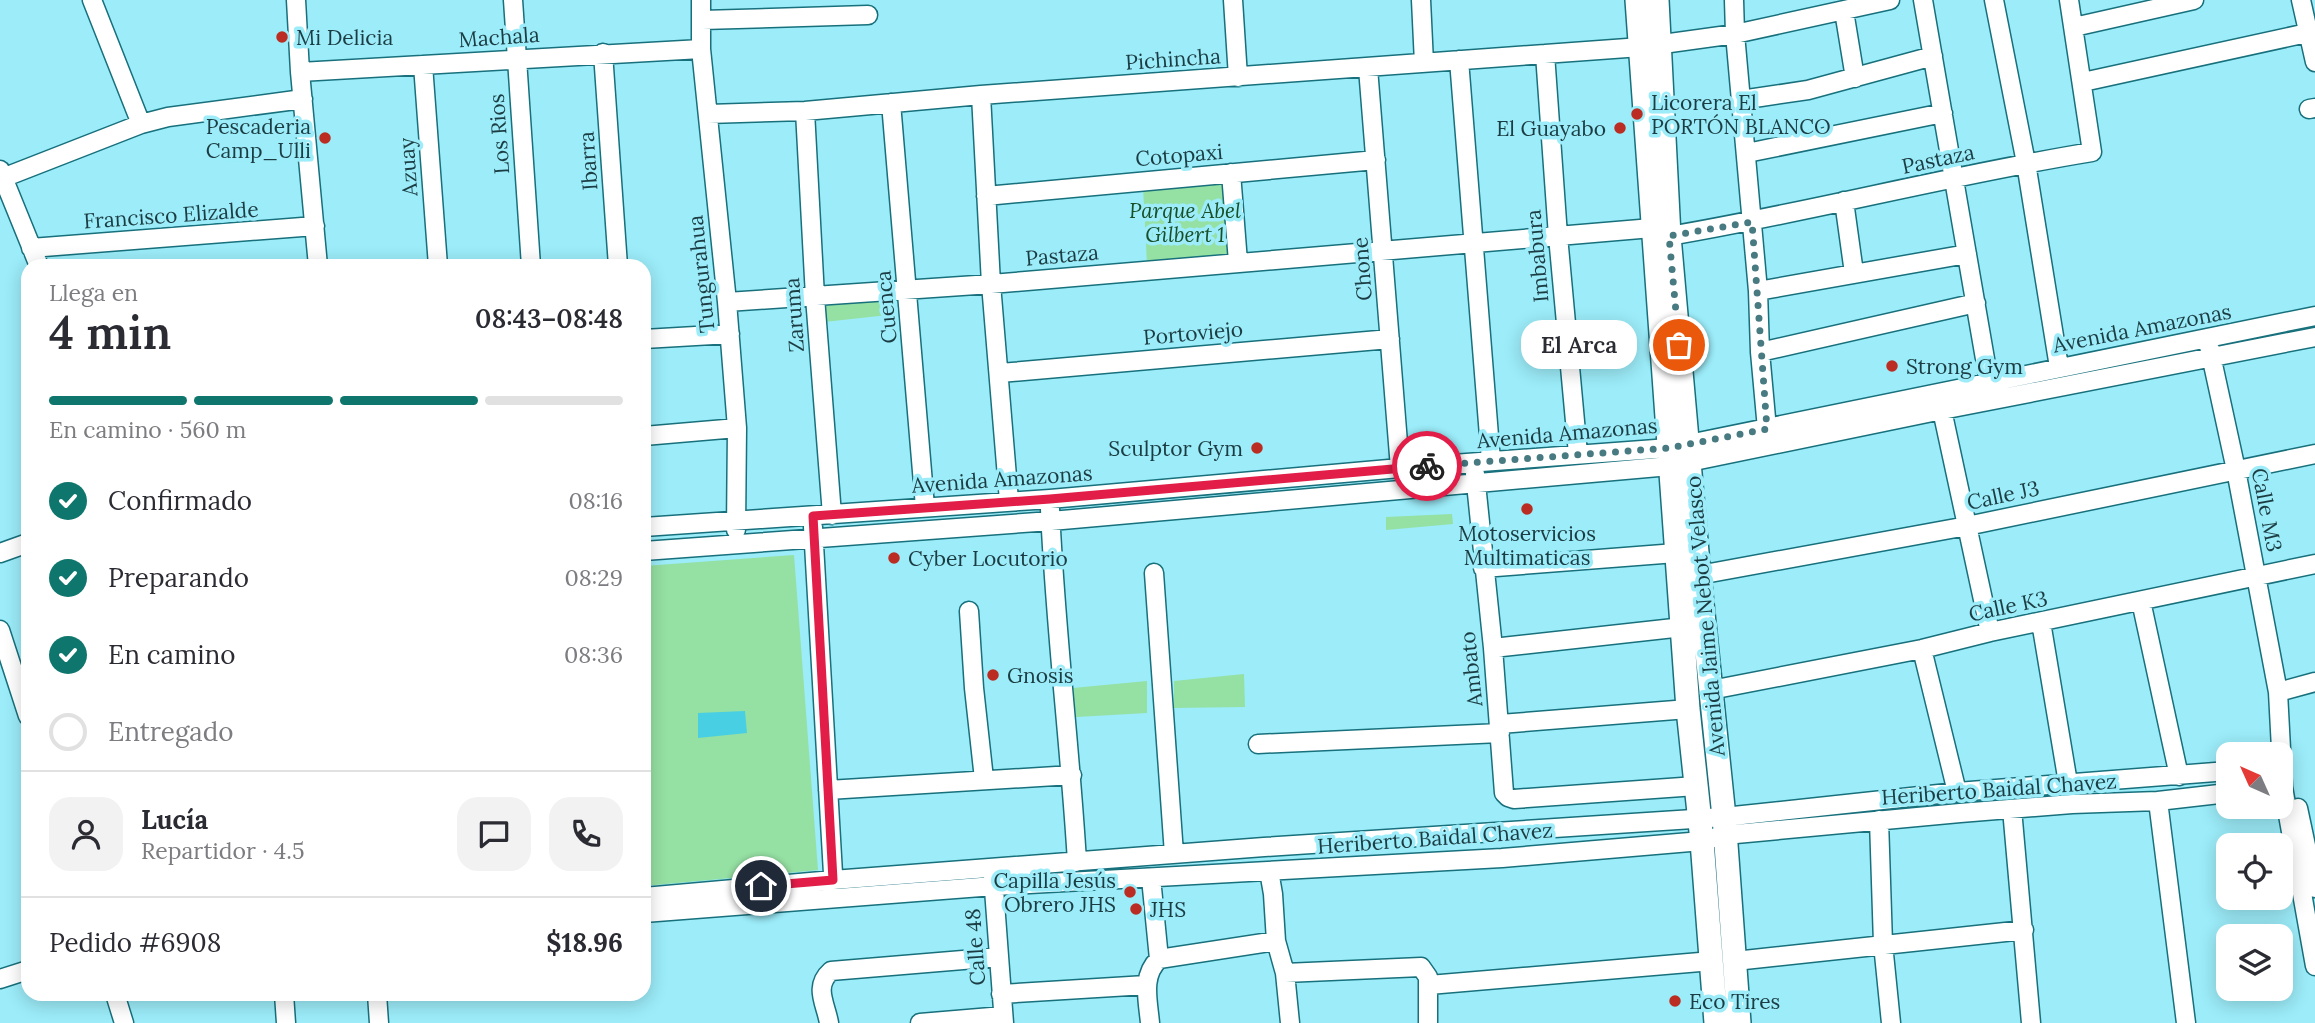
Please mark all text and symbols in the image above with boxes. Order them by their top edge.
street label: Machala [458,21,541,53]
place label: Mi Delicia [296,24,393,51]
marker: Mi Delicia [274,29,290,45]
street label: Pichincha [1124,42,1222,76]
place label: Licorera El PORTÓN BLANCO [1651,89,1831,140]
street label: Los Rios [483,93,515,175]
marker: Licorera El PORTÓN BLANCO [1629,106,1645,122]
place label: Pescaderia Camp_Ulli [206,113,311,164]
place label: El Guayabo [1496,115,1606,142]
marker: El Guayabo [1612,120,1628,136]
marker: Pescaderia Camp_Ulli [317,130,333,146]
street label: Ibarra [572,130,604,191]
street label: Azuay [392,137,424,198]
street label: Cotopaxi [1134,138,1224,172]
street label: Pastaza [1899,138,1977,180]
street label: Francisco Elizalde [83,195,259,235]
park label: Parque Abel Gilbert 1 [1129,197,1241,248]
street label: Imbabura [1519,208,1555,304]
street label: Tungurahua [681,214,721,334]
street label: Chone [1346,236,1378,302]
street label: Pastaza [1024,238,1100,272]
street label: Cuenca [869,269,903,345]
street label: Zaruma [778,277,810,353]
text: Llega en [49,278,138,307]
street label: Avenida Amazonas [2050,297,2233,359]
text: 08:43–08:48 [475,302,623,335]
text: 4 min [49,303,171,362]
street label: Portoviejo [1142,315,1244,351]
pin [1649,315,1709,375]
callout: El Arca [1522,320,1637,370]
icon: bag [1660,326,1698,364]
text: El Arca [1541,330,1617,359]
place label: Strong Gym [1906,353,2023,380]
marker: Strong Gym [1884,358,1900,374]
street label: Avenida Amazonas [1475,412,1658,454]
text: En camino · 560 m [49,415,246,444]
courier [1392,431,1462,501]
place label: Sculptor Gym [1108,435,1243,462]
marker: Sculptor Gym [1249,440,1265,456]
icon: bike [1408,447,1446,485]
street label: Avenida Amazonas [910,459,1093,499]
street label: Calle M3 [2246,466,2288,554]
street label: Calle J3 [1964,474,2042,516]
street label: Avenida Jaime Nebot Velasco [1679,475,1731,758]
icon: check [49,482,87,520]
text: Confirmado [108,484,252,517]
text: 08:16 [568,486,623,515]
marker: Motoservicios Multimaticas [1519,501,1535,517]
place label: Motoservicios Multimaticas [1458,520,1596,571]
place label: Cyber Locutorio [908,545,1068,572]
marker: Cyber Locutorio [886,550,902,566]
icon: check [49,559,87,597]
text: Preparando [108,561,249,594]
text: 08:29 [564,563,623,592]
street label: Calle K3 [1966,584,2050,628]
street label: Ambato [1454,630,1488,709]
icon: check [49,636,87,674]
text: En camino [108,638,236,671]
text: 08:36 [564,640,623,669]
place label: Gnosis [1007,662,1073,689]
marker: Gnosis [985,667,1001,683]
text: Entregado [108,715,234,748]
north arrow [2216,742,2292,819]
map controls [2216,742,2293,1001]
street label: Heriberto Baidal Chavez [1880,767,2118,811]
button: person [49,797,123,871]
button: chat [457,797,531,871]
button: phone [549,797,623,871]
text: Lucía [141,803,208,836]
street label: Heriberto Baidal Chavez [1316,816,1554,860]
button: locate [2216,833,2293,910]
text: Repartidor · 4.5 [141,836,305,865]
pin [731,856,791,916]
icon: home [742,867,780,905]
place label: Capilla Jesús Obrero JHS [993,867,1116,918]
marker: Capilla Jesús Obrero JHS [1122,884,1138,900]
place label: JHS [1149,896,1186,923]
marker: JHS [1128,901,1144,917]
street label: Calle 48 [959,908,991,986]
button: layers [2216,924,2293,1001]
text: Pedido #6908 [49,926,221,959]
text: $18.96 [546,926,623,959]
place label: Eco Tires [1689,988,1780,1015]
marker: Eco Tires [1667,993,1683,1009]

